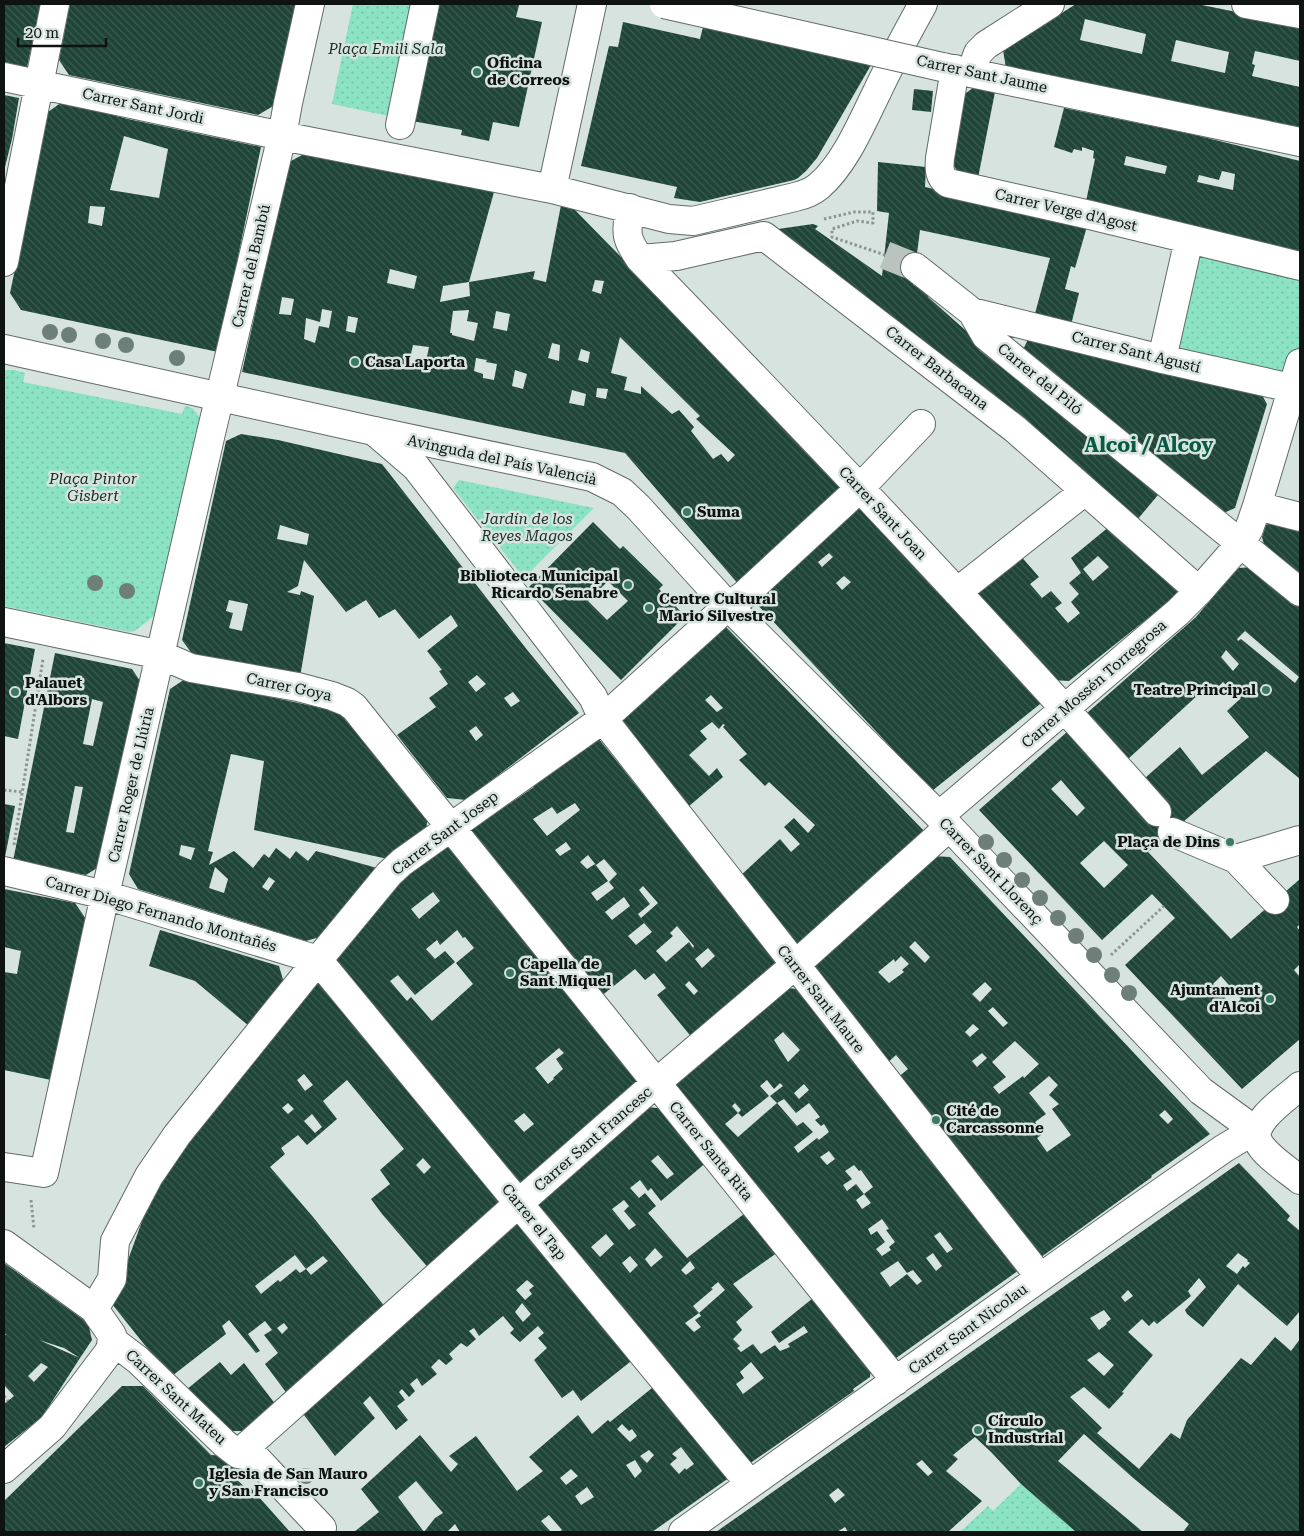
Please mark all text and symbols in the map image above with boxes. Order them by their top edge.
scale bar [18,15,105,47]
text: 20 m [25,24,60,42]
park label: Plaça Emili Sala [327,40,444,58]
street label: Carrer Sant Jaume [915,51,1049,97]
place label: Oficina de Correos [487,54,570,89]
marker: Oficina de Correos [471,66,483,78]
street label: Carrer Sant Jordi [81,84,206,128]
street label: Carrer Verge d'Agost [993,185,1139,235]
street label: Carrer del Bambú [228,202,274,329]
street label: Carrer Barbacana [882,322,992,414]
street label: Carrer Sant Agustí [1070,327,1202,377]
street label: Carrer del Piló [994,339,1086,419]
place label: Casa Laporta [365,353,465,371]
marker: Casa Laporta [349,356,361,368]
street label: Avinguda del País Valencià [406,431,598,489]
district label: Alcoi / Alcoy [1085,433,1213,457]
street label: Carrer Sant Joan [835,463,931,564]
park label: Plaça Pintor Gisbert [48,470,138,505]
place label: Suma [697,503,740,521]
marker: Suma [681,506,693,518]
park label: Jardín de los Reyes Magos [480,510,573,545]
place label: Biblioteca Municipal Ricardo Senabre [460,567,618,602]
marker: Biblioteca Municipal Ricardo Senabre [622,579,634,591]
place label: Centre Cultural Mario Silvestre [659,590,776,625]
marker: Centre Cultural Mario Silvestre [643,602,655,614]
street label: Carrer Mossén Torregrosa [1018,616,1170,752]
street label: Carrer Goya [245,669,333,705]
place label: Palauet d'Albors [25,674,87,709]
place label: Teatre Principal [1134,681,1256,699]
marker: Teatre Principal [1260,684,1272,696]
marker: Palauet d'Albors [9,686,21,698]
street label: Carrer Roger de Llúria [104,706,158,864]
street label: Carrer Sant Josep [388,787,502,879]
street label: Carrer Sant Llorenç [935,814,1047,928]
place label: Plaça de Dins [1117,833,1220,851]
marker: Plaça de Dins [1224,836,1236,848]
street label: Carrer Diego Fernando Montañés [43,872,279,956]
street label: Carrer Sant Maure [773,942,869,1056]
place label: Capella de Sant Miquel [520,955,611,990]
marker: Capella de Sant Miquel [504,967,516,979]
place label: Ajuntament d'Alcoi [1170,981,1260,1016]
marker: Ajuntament d'Alcoi [1264,993,1276,1005]
street label: Carrer Sant Francesc [530,1083,656,1195]
street label: Carrer Santa Rita [665,1098,757,1204]
place label: Cité de Carcassonne [946,1102,1044,1137]
marker: Cité de Carcassonne [930,1114,942,1126]
street label: Carrer el Tap [498,1180,570,1264]
street label: Carrer Sant Nicolau [905,1280,1031,1378]
street label: Carrer Sant Mateu [122,1346,231,1449]
place label: Círculo Industrial [988,1412,1063,1447]
marker: Círculo Industrial [972,1424,984,1436]
place label: Iglesia de San Mauro y San Francisco [209,1465,368,1500]
marker: Iglesia de San Mauro y San Francisco [193,1477,205,1489]

